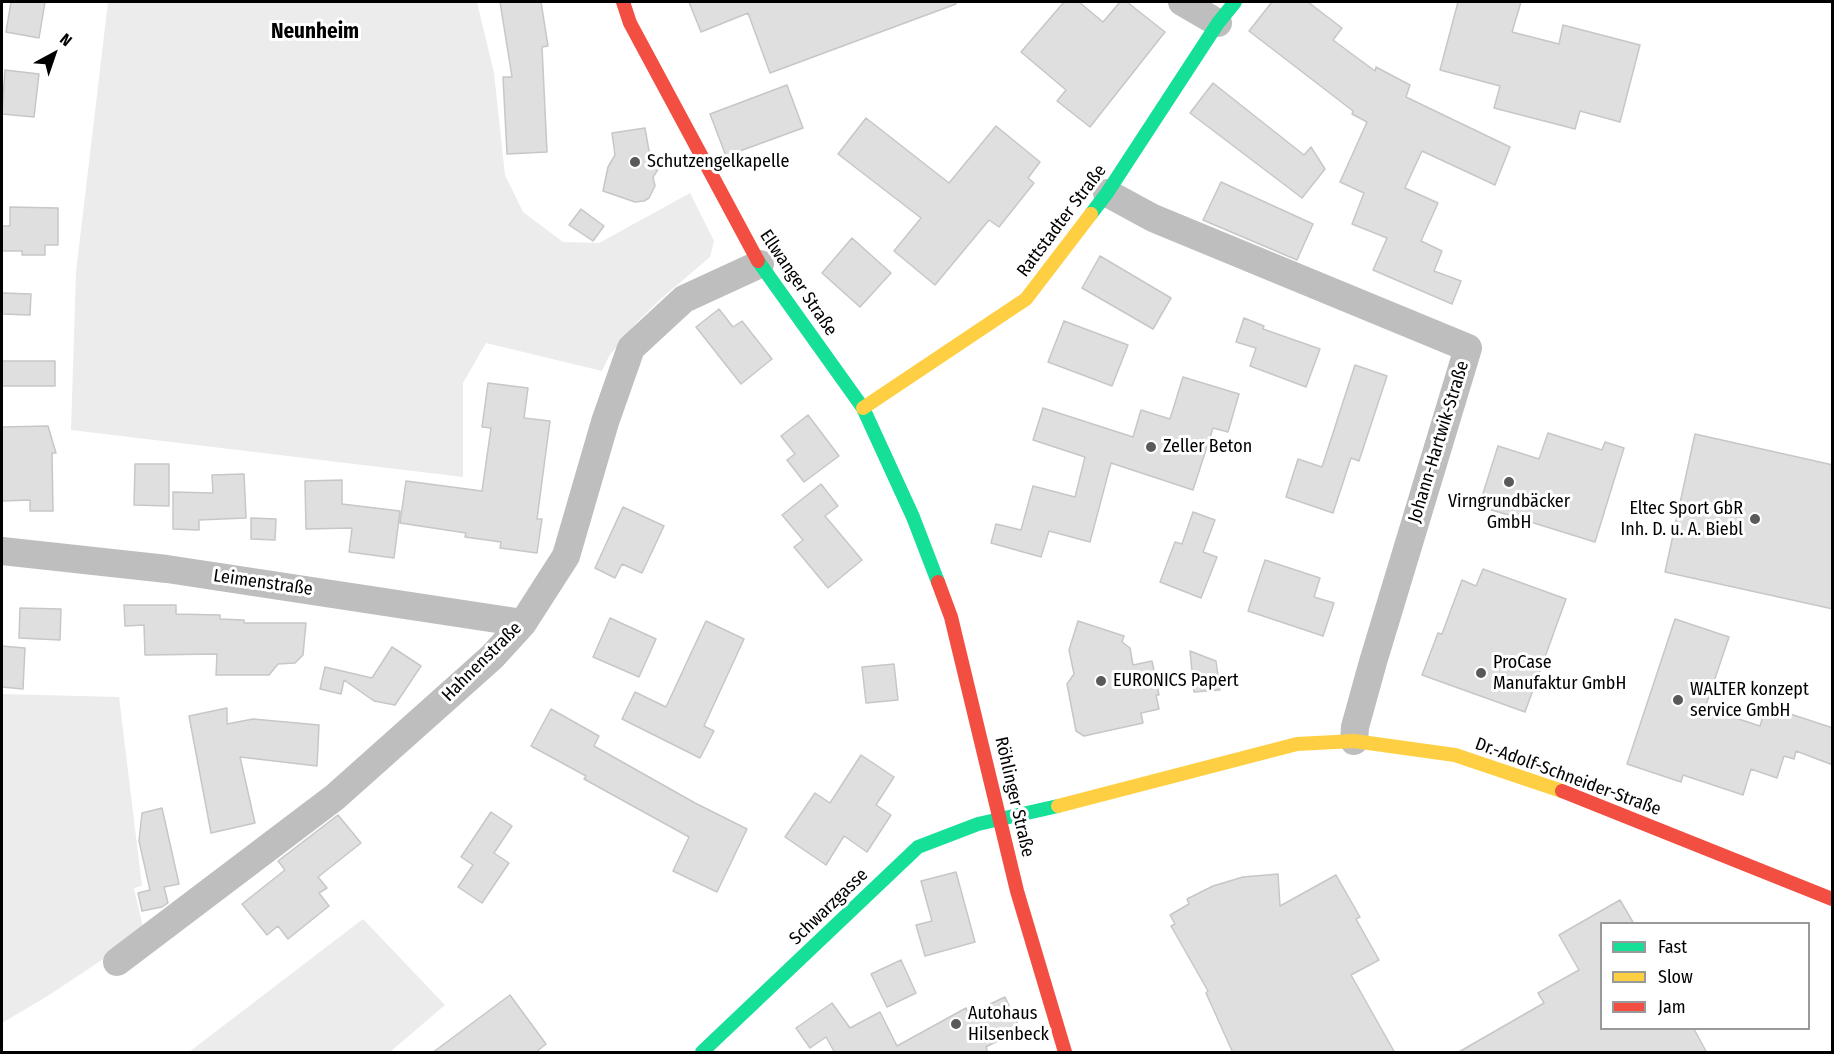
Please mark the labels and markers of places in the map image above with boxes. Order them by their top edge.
place label: Schutzengelkapelle [647,151,789,173]
marker: Schutzengelkapelle [628,155,642,169]
place label: Zeller Beton [1163,436,1252,458]
marker: Zeller Beton [1144,440,1158,454]
marker: Virngrundbäcker GmbH [1502,475,1516,489]
place label: Virngrundbäcker GmbH [1448,491,1570,534]
place label: Eltec Sport GbR Inh. D. u. A. Biebl [1620,498,1743,540]
marker: Eltec Sport GbR Inh. D. u. A. Biebl [1748,512,1762,526]
place label: ProCase Manufaktur GmbH [1493,652,1626,694]
marker: ProCase Manufaktur GmbH [1474,666,1488,680]
place label: EURONICS Papert [1113,670,1239,692]
marker: EURONICS Papert [1094,674,1108,688]
place label: WALTER konzept service GmbH [1690,679,1809,722]
marker: WALTER konzept service GmbH [1671,693,1685,707]
place label: Autohaus Hilsenbeck [968,1003,1049,1046]
marker: Autohaus Hilsenbeck [949,1017,963,1031]

